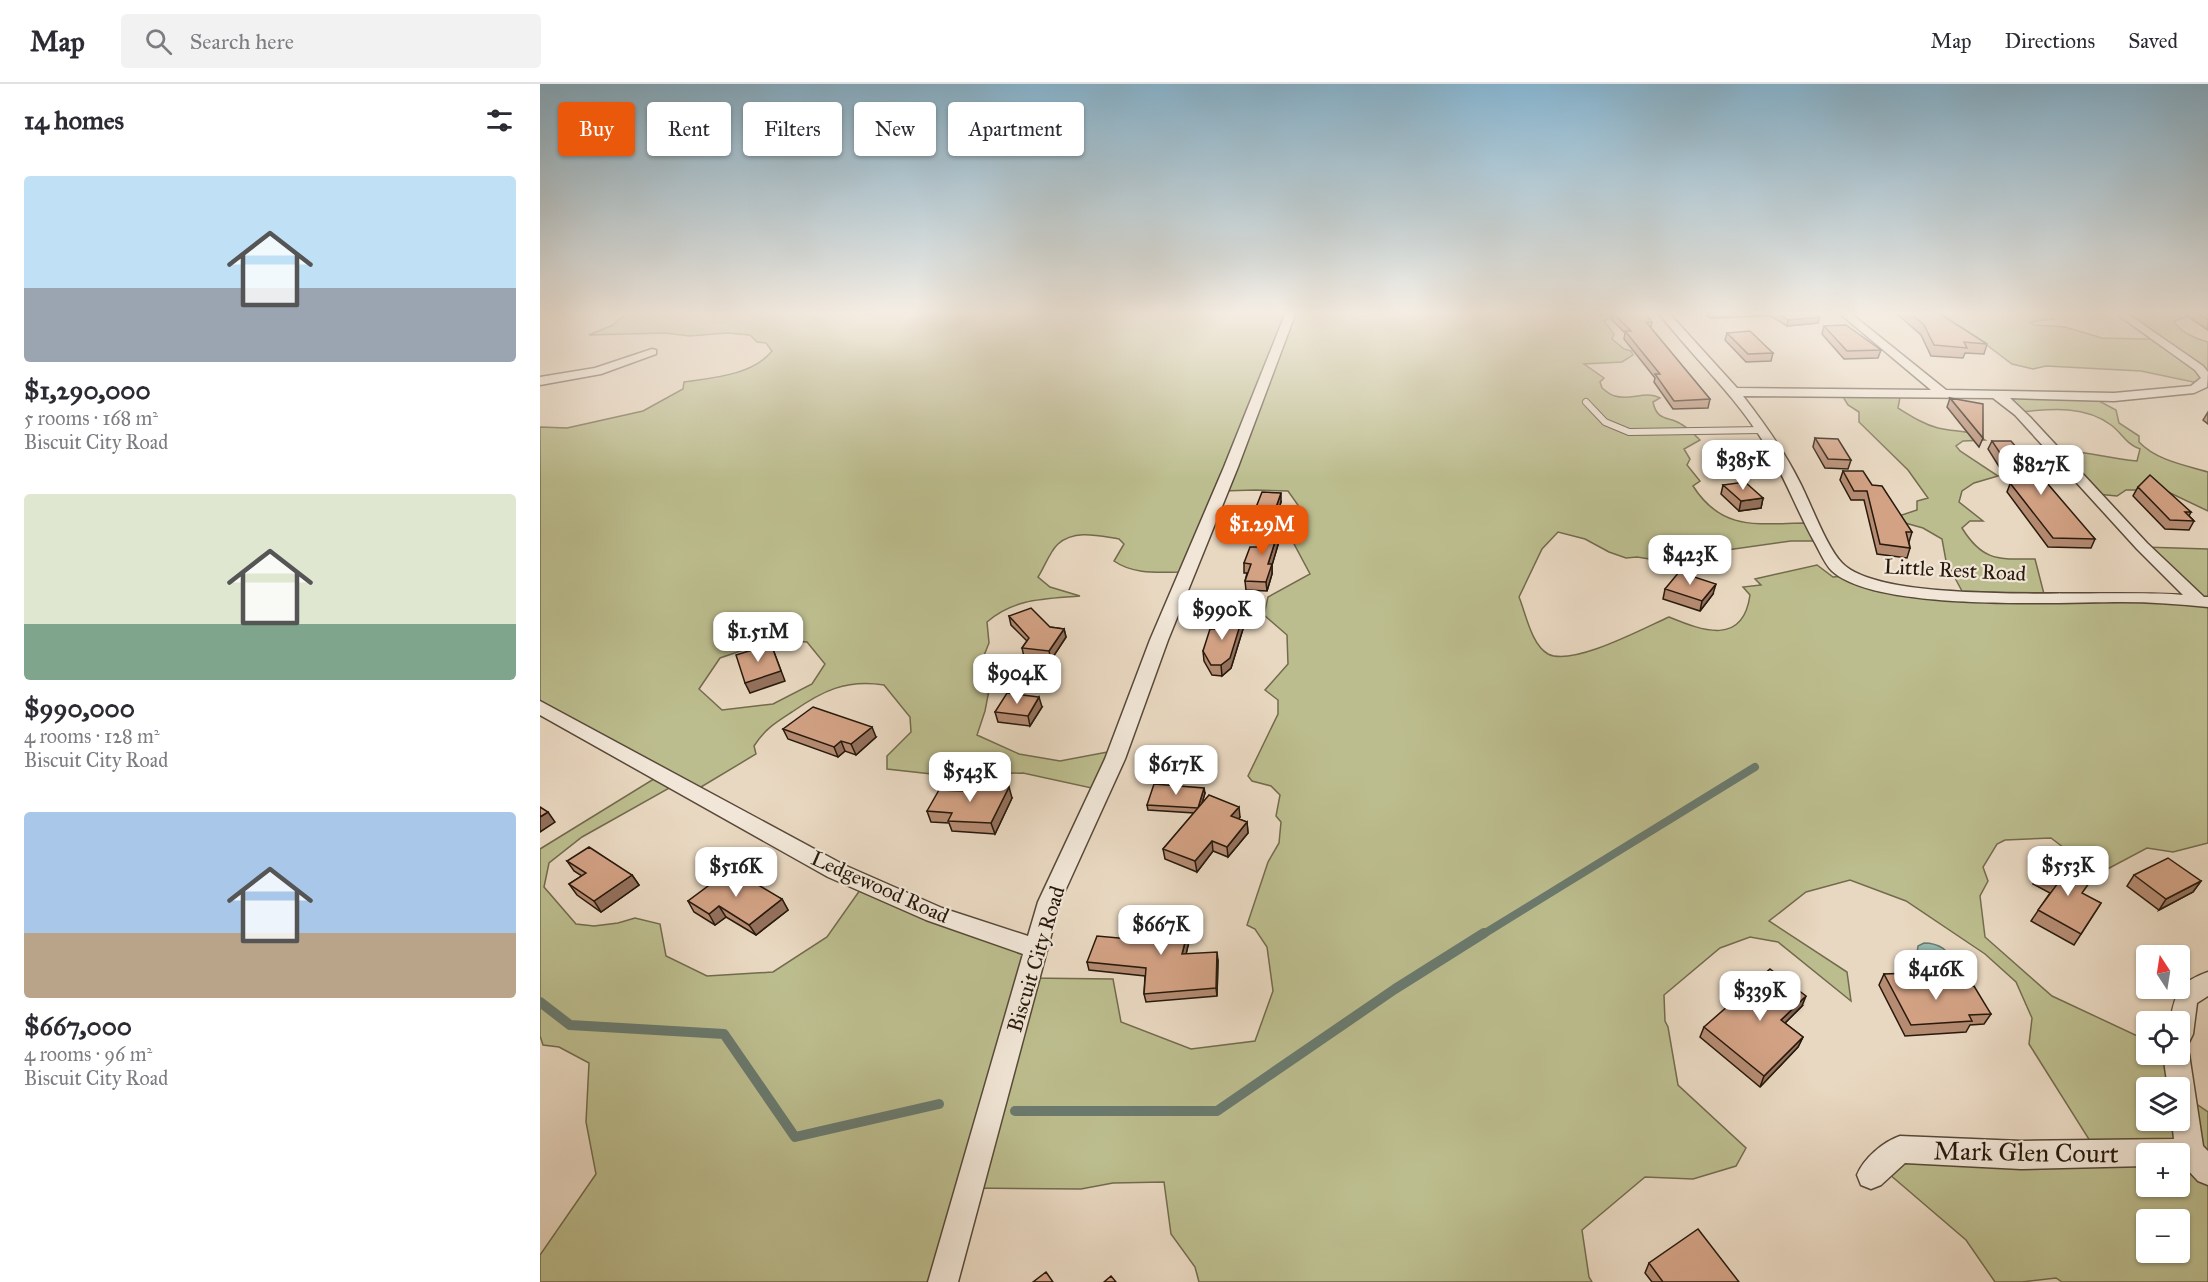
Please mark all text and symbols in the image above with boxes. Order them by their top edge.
search box [121,14,541,68]
text: Map [30,24,85,59]
icon: search [142,25,175,58]
text: Search here [190,28,294,55]
text: Map [1931,28,1972,54]
text: Directions [2005,28,2095,54]
text: Saved [2128,28,2178,54]
chip: Buy [558,102,635,156]
chip: Rent [647,102,731,156]
chip: Filters [743,102,842,156]
chip: New [854,102,936,156]
chip: Apartment [948,102,1084,156]
text: 14 homes [24,104,124,136]
icon: filters [483,104,516,137]
icon: home [216,215,324,323]
text: $1,290,000 [24,374,151,406]
text: 5 rooms · 168 m² [24,406,158,430]
text: Biscuit City Road [24,430,168,454]
pin: $385K [1701,440,1785,491]
pin: $827K [1999,445,2083,496]
text: $385K [1716,447,1770,471]
text: $827K [2013,452,2069,476]
pin: $1.29M [1213,505,1311,556]
text: $1.29M [1229,512,1295,536]
icon: home [216,533,324,641]
pin: $423K [1648,535,1732,586]
text: $423K [1662,542,1718,566]
street label: Little Rest Road [1883,553,2027,587]
pin: $990K [1180,590,1264,641]
text: $990K [1192,597,1252,621]
pin: $1.51M [709,612,807,663]
text: $1.51M [727,619,789,643]
pin: $904K [975,654,1059,705]
text: $904K [987,661,1047,685]
text: $990,000 [24,692,135,724]
text: 4 rooms · 128 m² [24,724,160,748]
pin: $617K [1134,745,1218,796]
text: Biscuit City Road [24,748,168,772]
pin: $543K [928,752,1012,803]
text: $617K [1149,752,1203,776]
text: $543K [943,759,997,783]
street label: Ledgewood Road [807,845,953,929]
pin: $553K [2026,846,2110,897]
pin: $516K [694,847,778,898]
icon: home [216,851,324,959]
text: $553K [2042,853,2094,877]
text: $516K [709,854,763,878]
street label: Biscuit City Road [1001,882,1071,1035]
pin: $667K [1119,905,1203,956]
text: $667K [1132,912,1190,936]
north arrow [2136,945,2190,999]
map controls [2136,945,2190,1263]
pin: $416K [1894,950,1978,1001]
text: $416K [1908,957,1964,981]
pin: $339K [1718,971,1802,1022]
text: $339K [1734,978,1786,1002]
text: $667,000 [24,1010,132,1042]
button: locate [2136,1011,2190,1065]
text: 4 rooms · 96 m² [24,1042,152,1066]
text: Biscuit City Road [24,1066,168,1090]
button: layers [2136,1077,2190,1131]
street label: Mark Glen Court [1933,1134,2119,1170]
button: + [2136,1143,2190,1197]
button: − [2136,1209,2190,1263]

